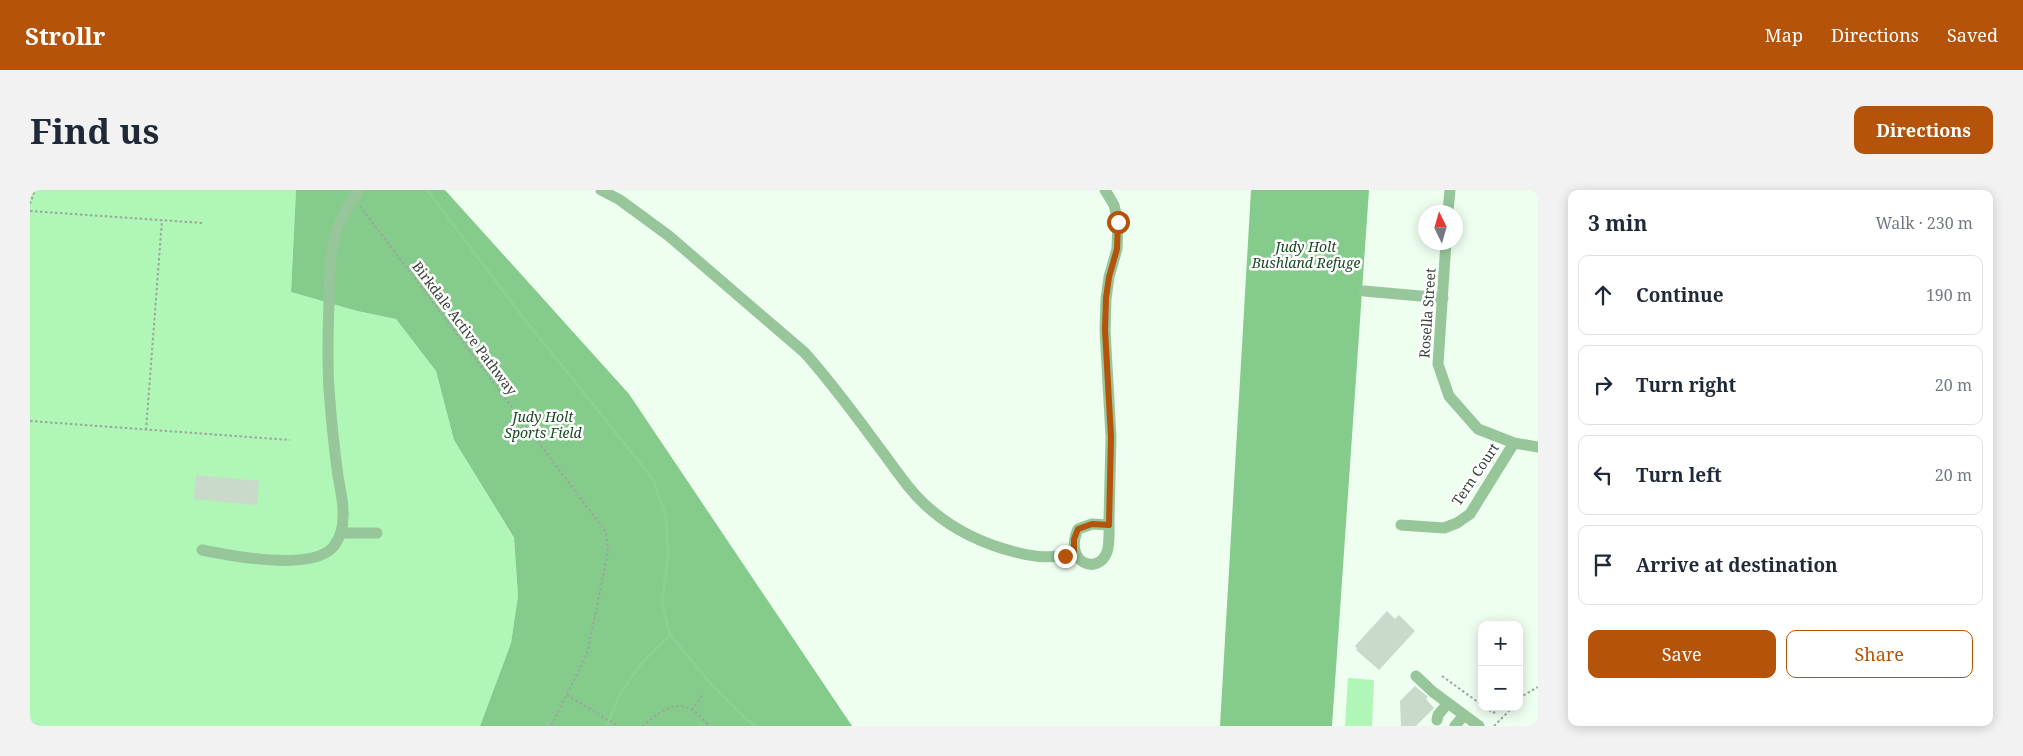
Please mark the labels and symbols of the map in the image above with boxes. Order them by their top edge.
north arrow [1418,205,1463,250]
route start [1107,211,1130,234]
park label: Judy Holt Bushland Refuge [1251,237,1360,272]
street label: Birkdale Active Pathway [408,257,522,399]
street label: Rosella Street [1414,267,1440,359]
park label: Judy Holt Sports Field [504,407,583,442]
street label: Tern Court [1447,439,1503,509]
route end [1054,545,1077,568]

